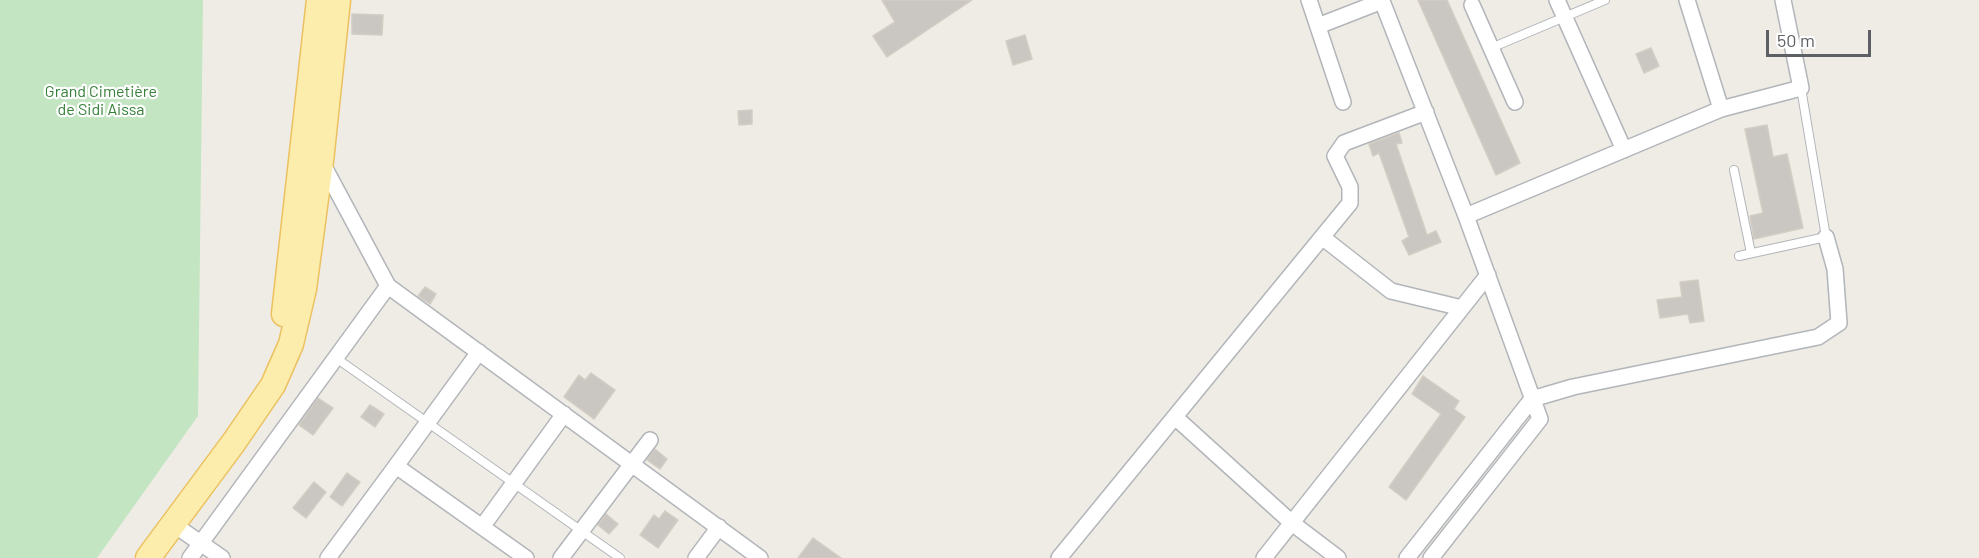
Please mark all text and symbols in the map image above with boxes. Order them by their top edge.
scale bar [1769,18,1874,56]
text: 50 m [1777,29,1815,51]
park label: Grand Cimetière de Sidi Aissa [45,82,157,120]

